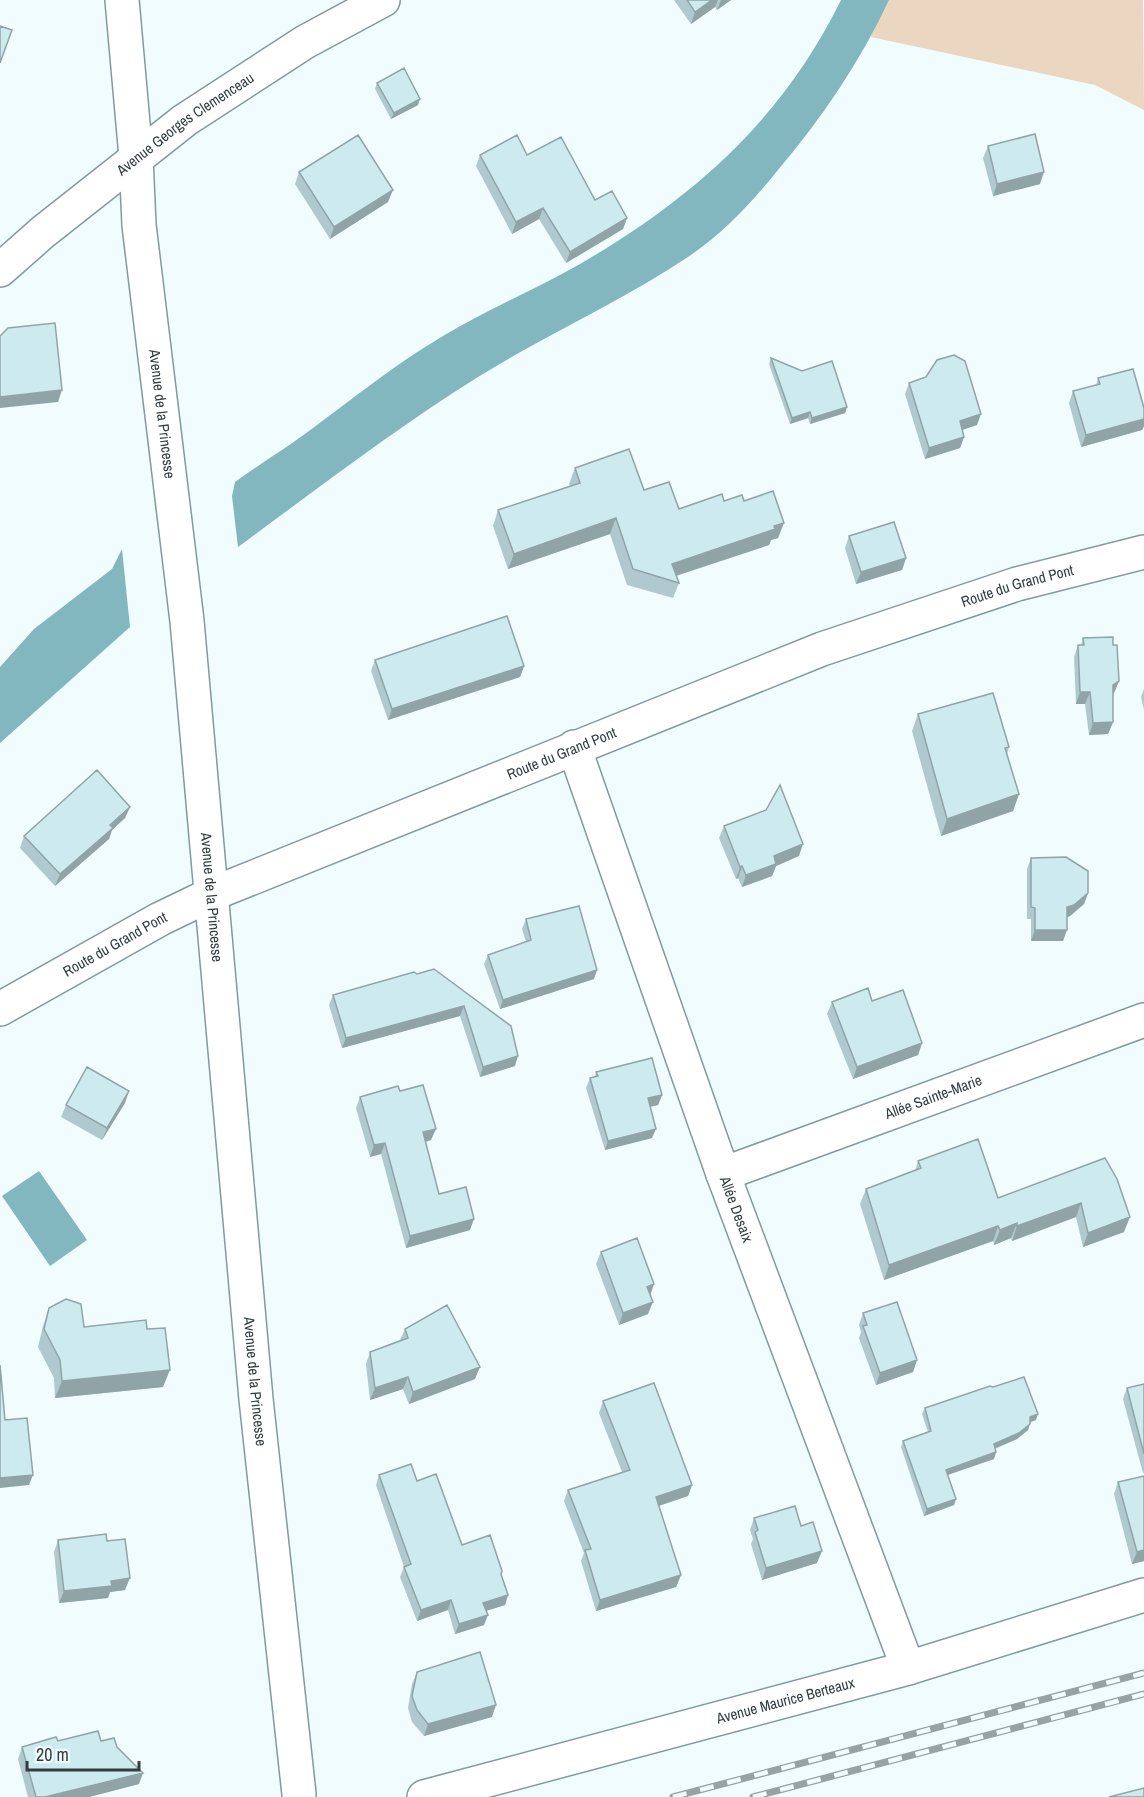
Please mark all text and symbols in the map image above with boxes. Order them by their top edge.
street label: Avenue Georges Clemenceau [111,67,258,181]
street label: Avenue de la Princesse [144,347,181,480]
street label: Route du Grand Pont [958,559,1076,612]
street label: Route du Grand Pont [504,721,620,785]
street label: Avenue de la Princesse [196,831,228,963]
street label: Route du Grand Pont [59,906,171,982]
street label: Allée Sainte-Marie [881,1069,985,1124]
street label: Allée Desaix [714,1172,759,1246]
street label: Avenue de la Princesse [239,1315,272,1447]
street label: Avenue Maurice Berteaux [713,1672,857,1729]
scale bar [27,1734,140,1772]
text: 20 m [36,1742,69,1767]

